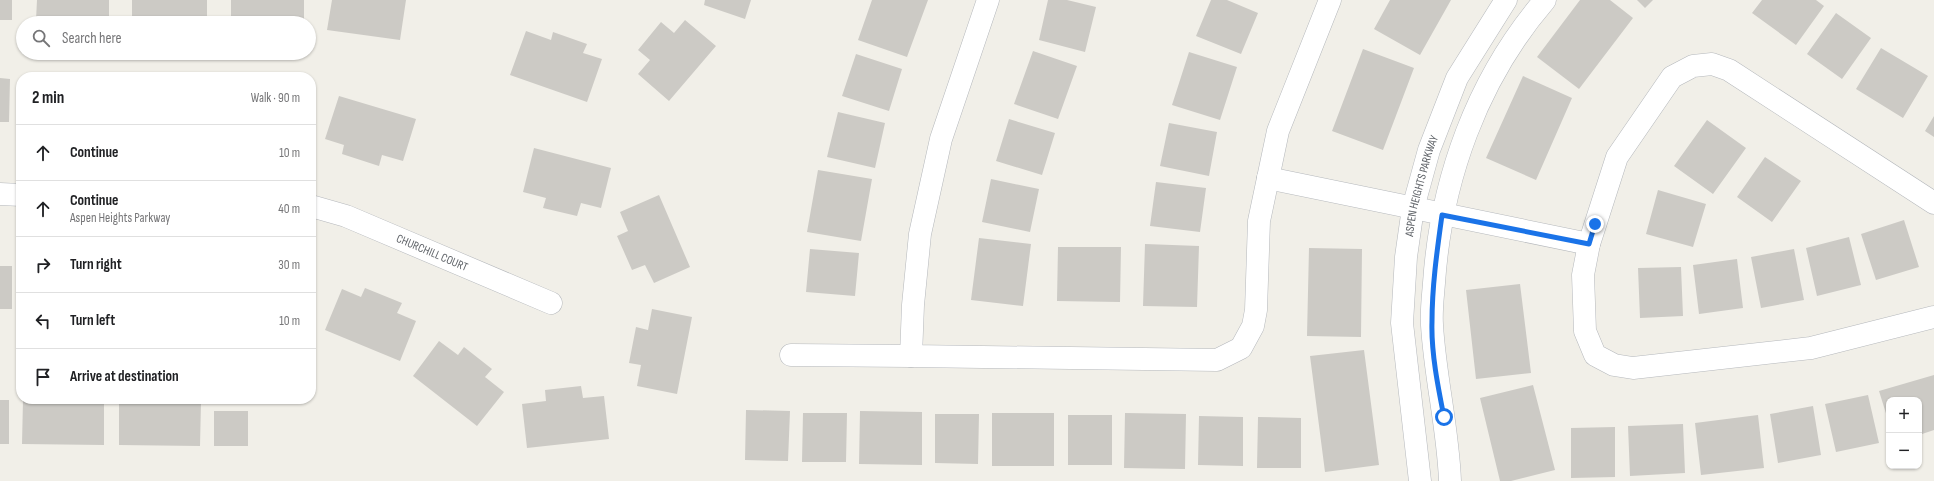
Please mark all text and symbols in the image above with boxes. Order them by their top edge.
search box [16,16,316,60]
icon: search [30,27,52,49]
text: Search here [62,29,122,48]
text: 2 min [32,88,64,108]
text: Walk · 90 m [251,90,300,106]
street label: ASPEN HEIGHTS PARKWAY [1402,133,1442,239]
icon: ahead [32,142,54,164]
text: Continue [70,143,119,162]
text: 10 m [279,145,300,161]
text: Continue [70,191,119,210]
icon: ahead [32,198,54,220]
text: 40 m [278,201,300,217]
text: Aspen Heights Parkway [70,210,170,226]
route end [1586,215,1604,233]
street label: CHURCHILL COURT [394,231,470,275]
icon: right [32,254,54,276]
text: Turn right [70,255,122,274]
text: 30 m [278,257,300,273]
icon: left [32,310,54,332]
text: Turn left [70,311,115,330]
text: 10 m [279,313,300,329]
icon: arrive [32,366,54,388]
text: Arrive at destination [70,367,179,386]
map controls [1886,397,1922,469]
button: + [1886,397,1922,433]
route start [1435,408,1453,426]
button: − [1886,433,1922,469]

